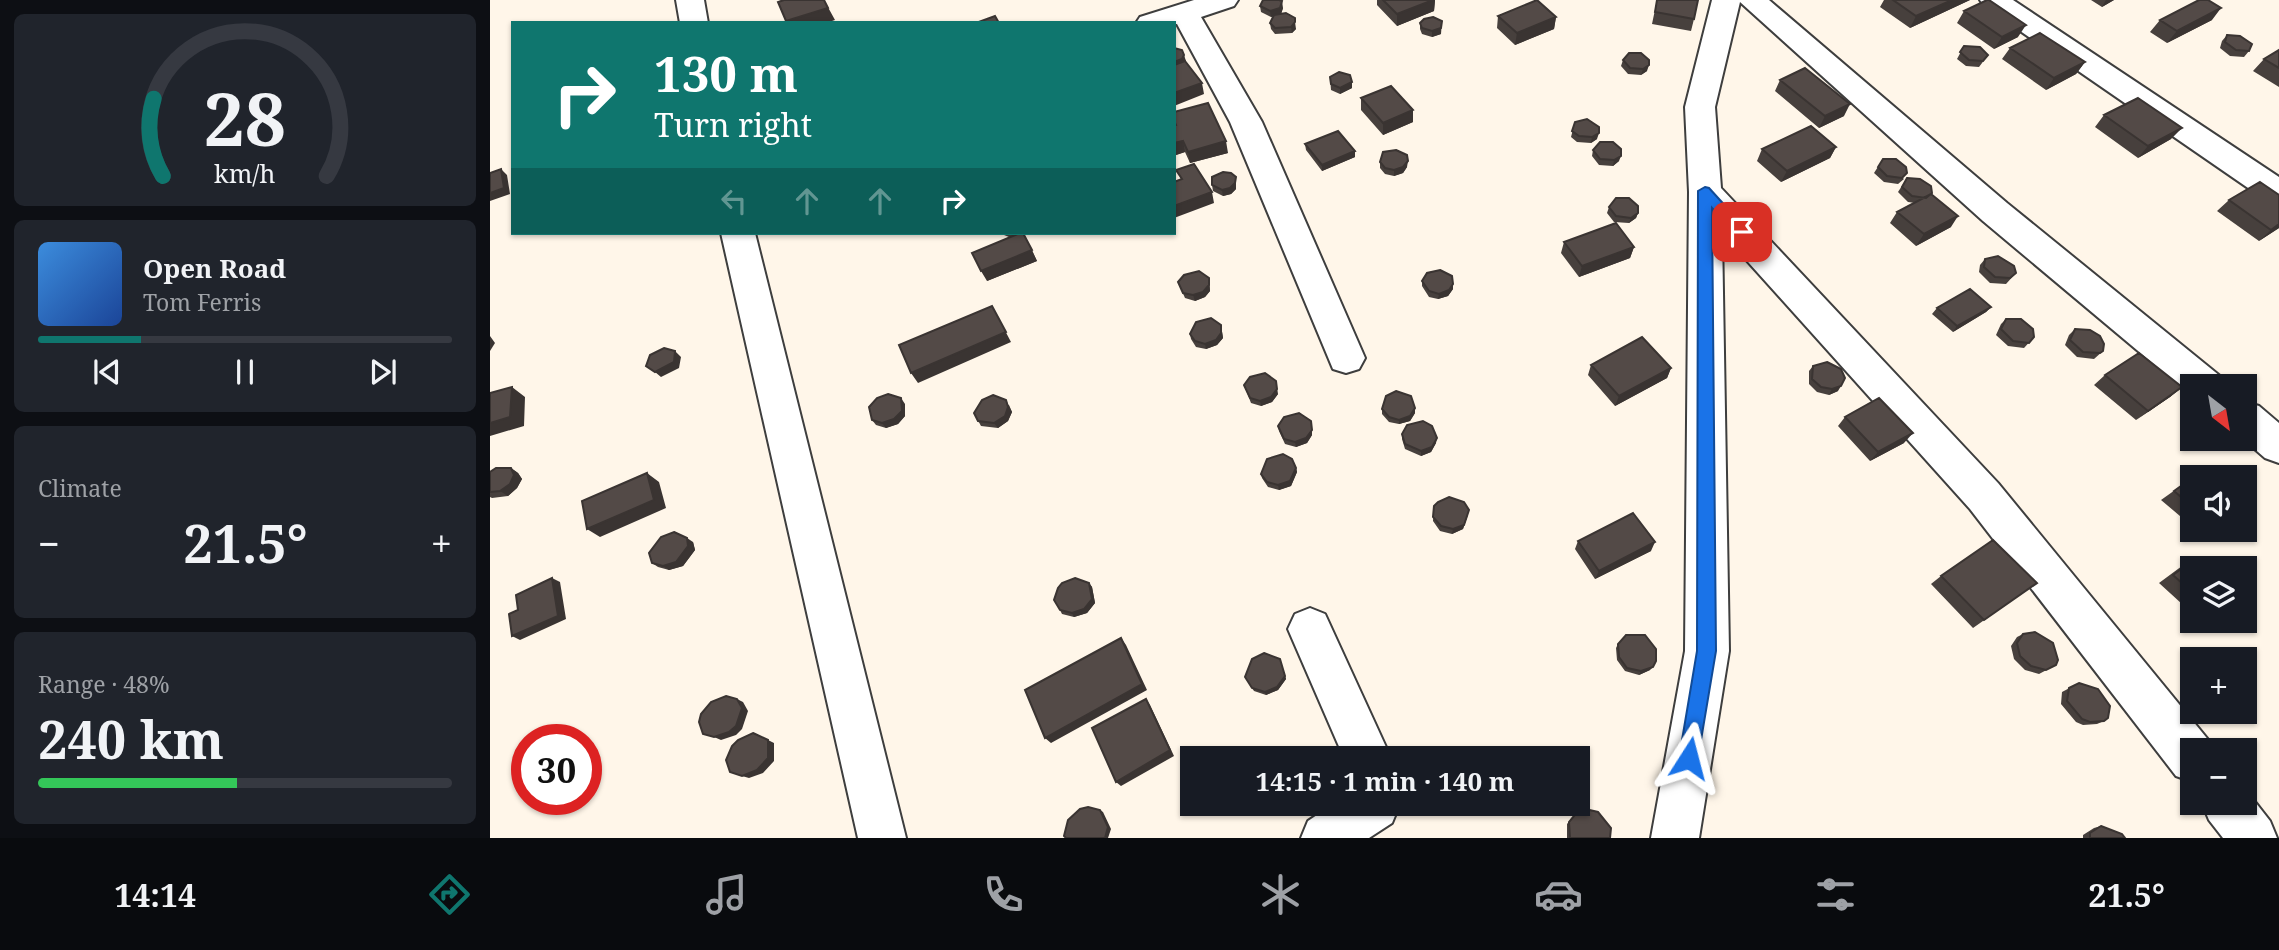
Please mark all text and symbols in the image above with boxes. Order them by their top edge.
text: 130 m [654,40,798,106]
icon: right [539,49,630,140]
text: 28 [204,68,286,167]
text: Turn right [654,103,812,146]
text: km/h [214,156,276,190]
icon: left [715,182,753,220]
icon: ahead [788,182,826,220]
icon: ahead [861,182,899,220]
icon: right [934,182,972,220]
pin [1712,202,1772,262]
icon: arrive [1723,213,1761,251]
text: Open Road [143,250,286,286]
text: Tom Ferris [143,286,261,318]
icon: previous [88,353,126,391]
icon: pause [226,353,264,391]
icon: next [364,353,402,391]
north arrow [2180,374,2258,452]
map controls [2180,374,2257,815]
button: sound [2180,465,2257,542]
text: Climate [38,472,122,504]
text: 21.5° [183,507,308,578]
text: − [38,517,60,569]
text: + [431,517,452,569]
button: layers [2180,556,2257,633]
button: + [2180,647,2257,724]
text: Range · 48% [38,668,170,700]
text: 240 km [38,703,224,774]
position arrow [1652,721,1726,795]
speed limit sign: 30 [511,724,602,815]
button: − [2180,738,2257,815]
text: 14:15 · 1 min · 140 m [1255,763,1515,799]
icon: directions [425,870,474,919]
icon: music [702,870,751,919]
icon: phone [979,870,1028,919]
icon: climate [1256,870,1305,919]
icon: car [1534,870,1583,919]
icon: filters [1811,870,1860,919]
text: 14:14 [114,873,196,916]
text: 21.5° [2088,873,2165,916]

